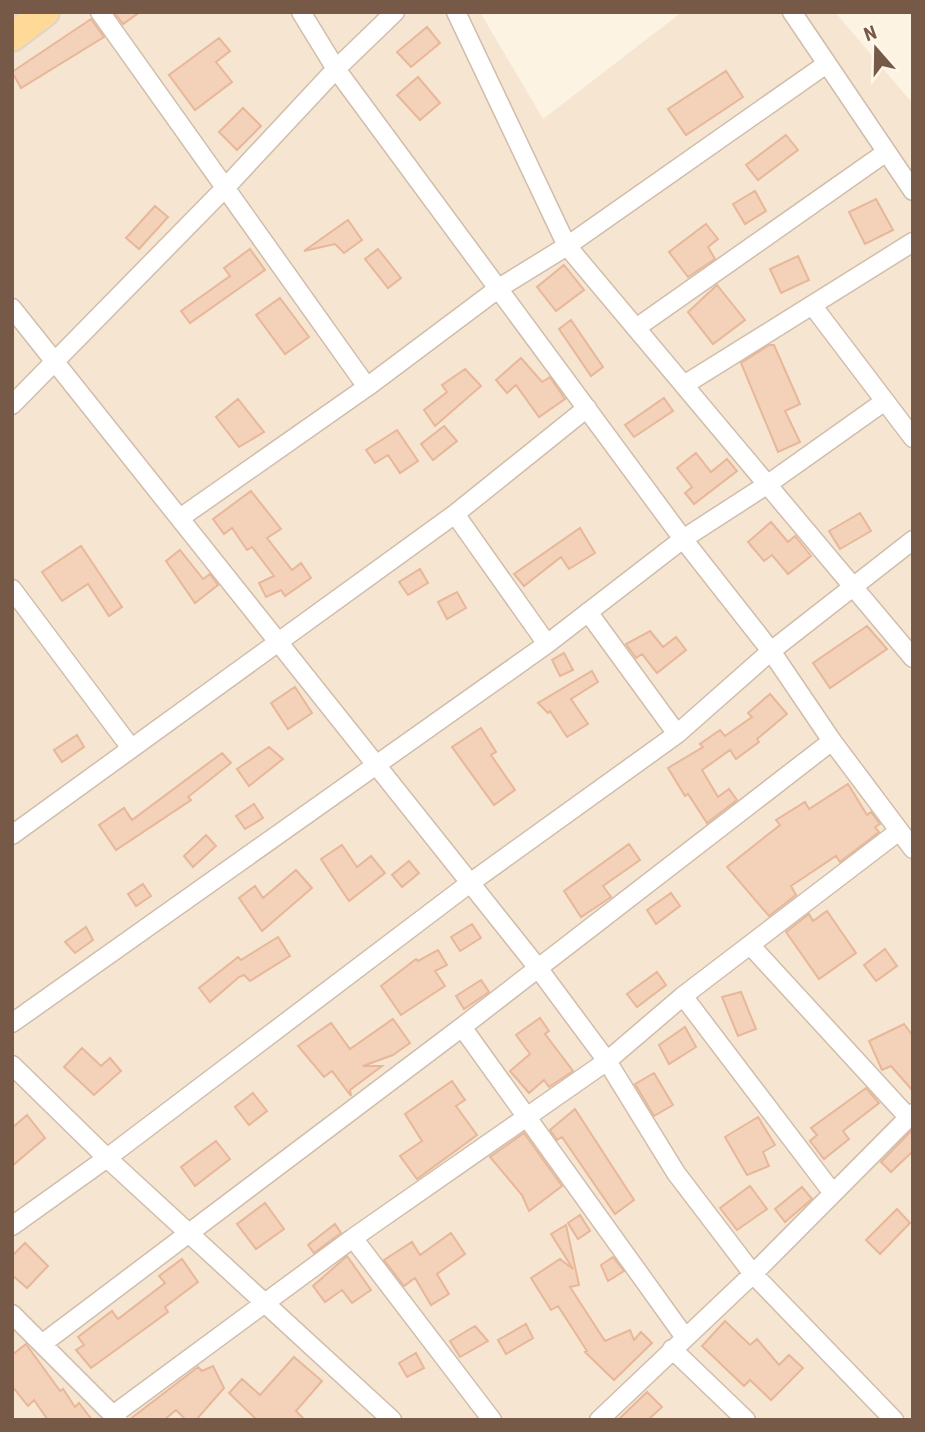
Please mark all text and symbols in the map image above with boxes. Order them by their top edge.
north arrow [841,14,911,84]
text: N [861,21,880,46]

